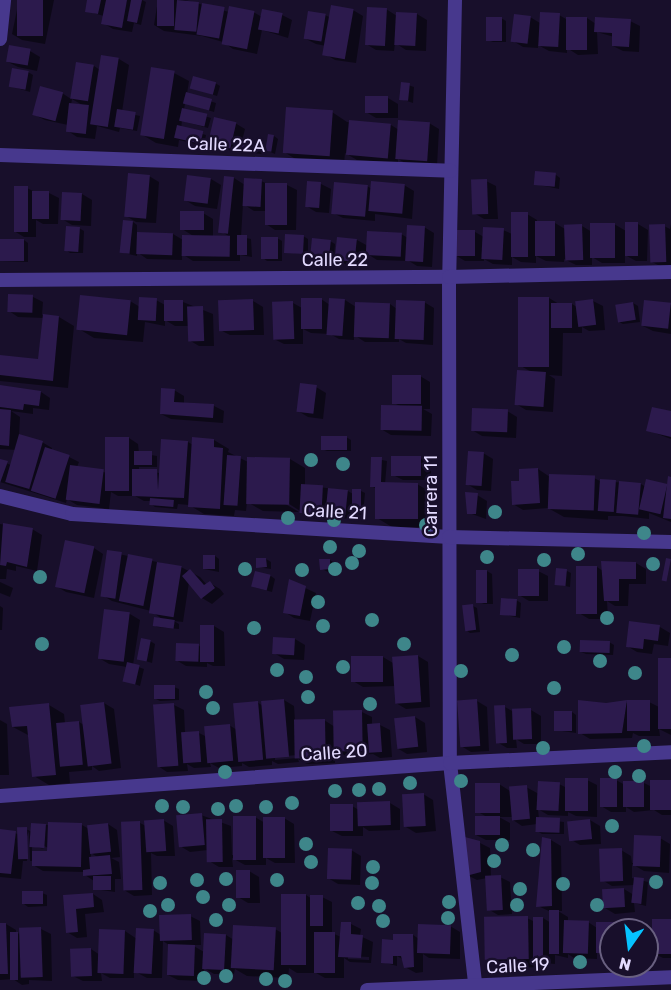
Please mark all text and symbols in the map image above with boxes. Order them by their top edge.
street label: Calle 22A [186,133,266,157]
street label: Calle 22 [302,249,368,271]
street label: Carrera 11 [420,455,442,537]
street label: Calle 21 [303,500,367,524]
street label: Calle 20 [300,740,368,766]
north arrow [599,918,659,978]
text: N [617,953,633,975]
street label: Calle 19 [486,954,550,978]

